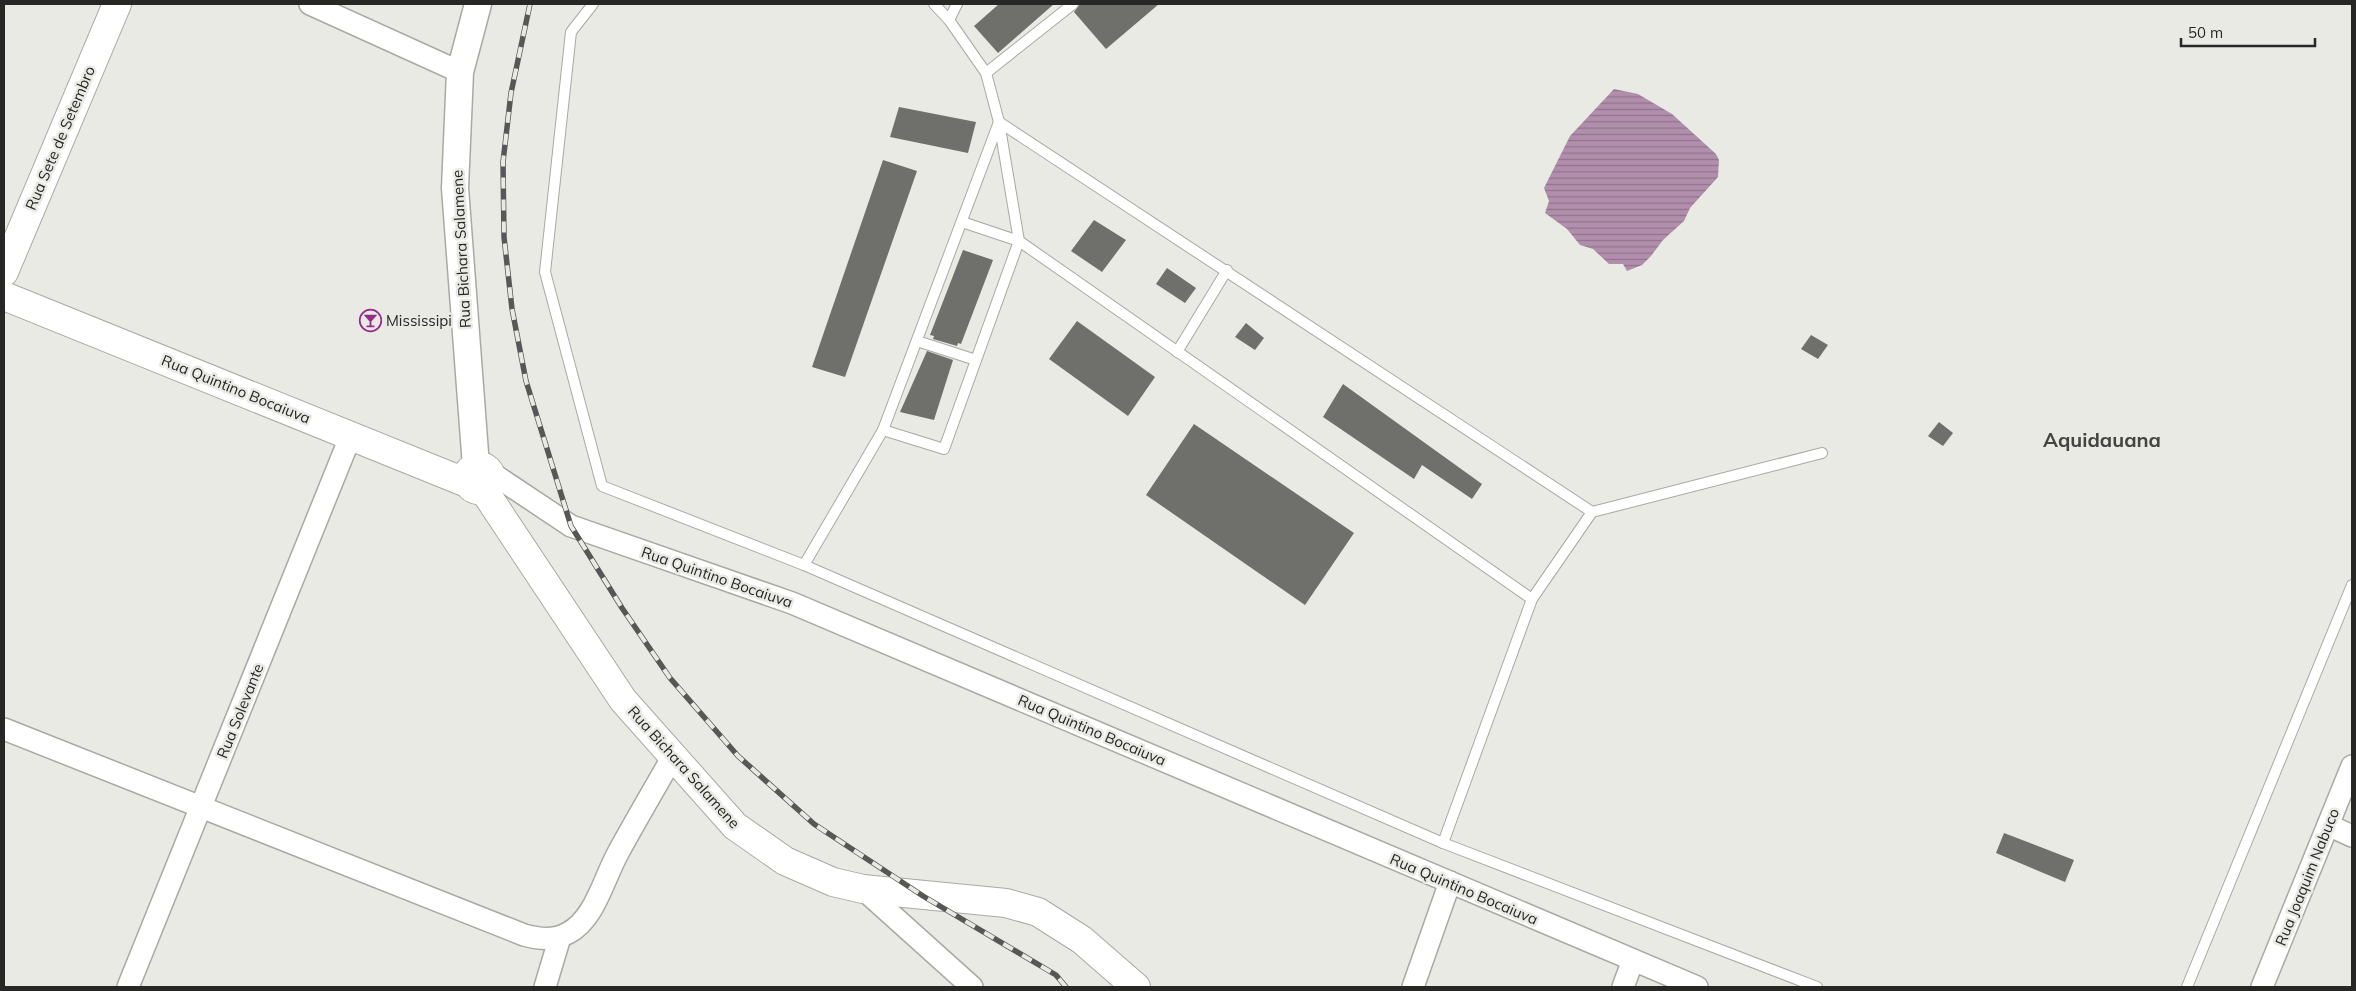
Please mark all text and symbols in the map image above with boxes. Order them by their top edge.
scale bar [2181,15,2315,47]
text: 50 m [2188,23,2223,42]
street label: Rua Sete de Setembro [21,63,99,213]
street label: Rua Bichara Salamene [447,169,475,329]
bar icon: Mississipi [358,308,382,332]
place label: Mississipi [386,311,452,330]
street label: Rua Quintino Bocaiuva [159,350,313,428]
district label: Aquidauana [2043,427,2161,452]
street label: Rua Quintino Bocaiuva [639,542,795,612]
street label: Rua Solevante [212,661,268,761]
street label: Rua Quintino Bocaiuva [1015,690,1169,770]
street label: Rua Bichara Salamene [624,702,744,832]
street label: Rua Joaquim Nabuco [2271,806,2343,948]
street label: Rua Quintino Bocaiuva [1387,849,1541,929]

